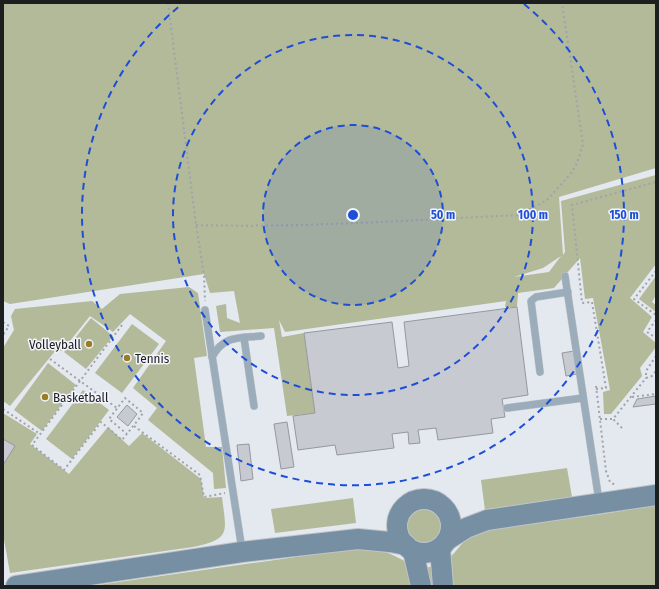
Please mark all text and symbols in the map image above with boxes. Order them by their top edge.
centre of rings [346,208,360,222]
text: 50 m [431,208,455,222]
text: 100 m [518,208,548,222]
text: 150 m [609,208,639,222]
place label: Volleyball [29,337,82,352]
marker: Volleyball [84,339,94,349]
place label: Tennis [135,351,170,366]
marker: Tennis [122,353,132,363]
place label: Basketball [53,390,109,405]
marker: Basketball [40,392,50,402]

